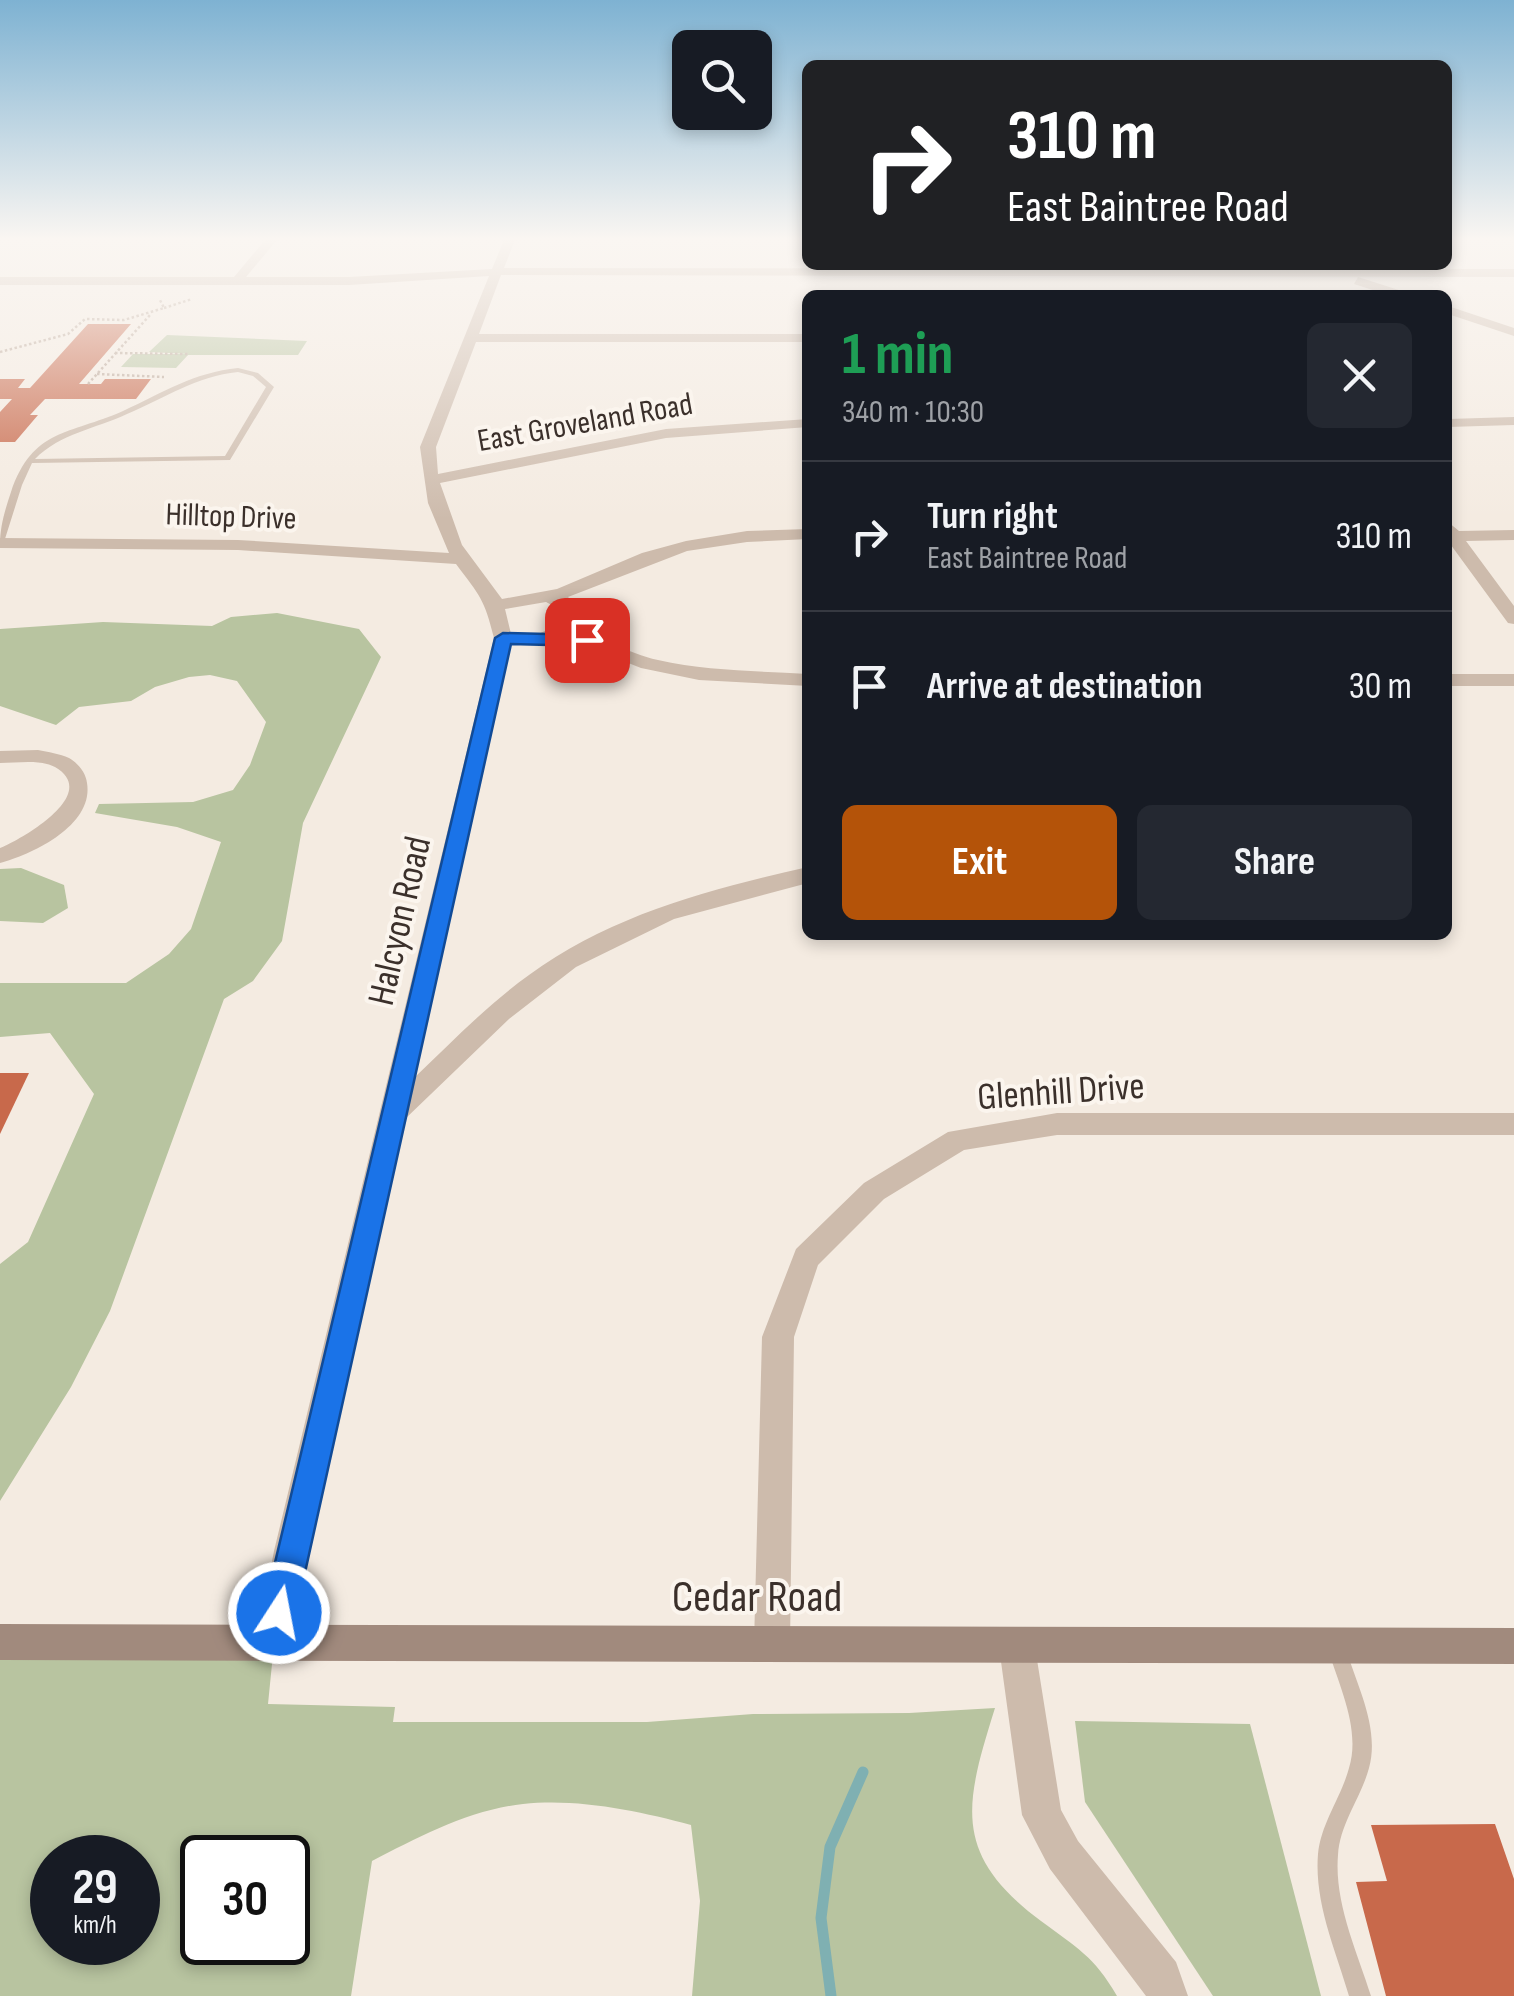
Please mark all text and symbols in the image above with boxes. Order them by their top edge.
map controls [672,30,772,130]
button: search [672,30,772,130]
text: 310 m [1007,95,1156,179]
icon: right [842,100,972,230]
text: East Baintree Road [1007,180,1289,235]
text: 1 min [842,319,954,391]
button: close [1307,323,1412,428]
street label: East Groveland Road [474,385,696,461]
text: 340 m · 10:30 [842,393,984,432]
text: Turn right [927,494,1058,539]
street label: Hilltop Drive [165,495,297,539]
icon: right [842,509,897,564]
text: 310 m [1335,514,1412,559]
text: East Baintree Road [927,539,1127,578]
pin [545,598,630,683]
icon: arrive [560,613,615,668]
icon: arrive [842,659,897,714]
text: Arrive at destination [927,664,1202,709]
text: 30 m [1349,664,1412,709]
button: Exit [842,805,1117,920]
button: Share [1137,805,1412,920]
street label: Halcyon Road [359,832,441,1010]
street label: Glenhill Drive [976,1064,1146,1120]
position arrow [227,1561,331,1665]
street label: Cedar Road [672,1570,842,1625]
speed limit sign: 30 [180,1835,310,1965]
text: 29 [72,1858,118,1918]
text: km/h [73,1910,117,1941]

